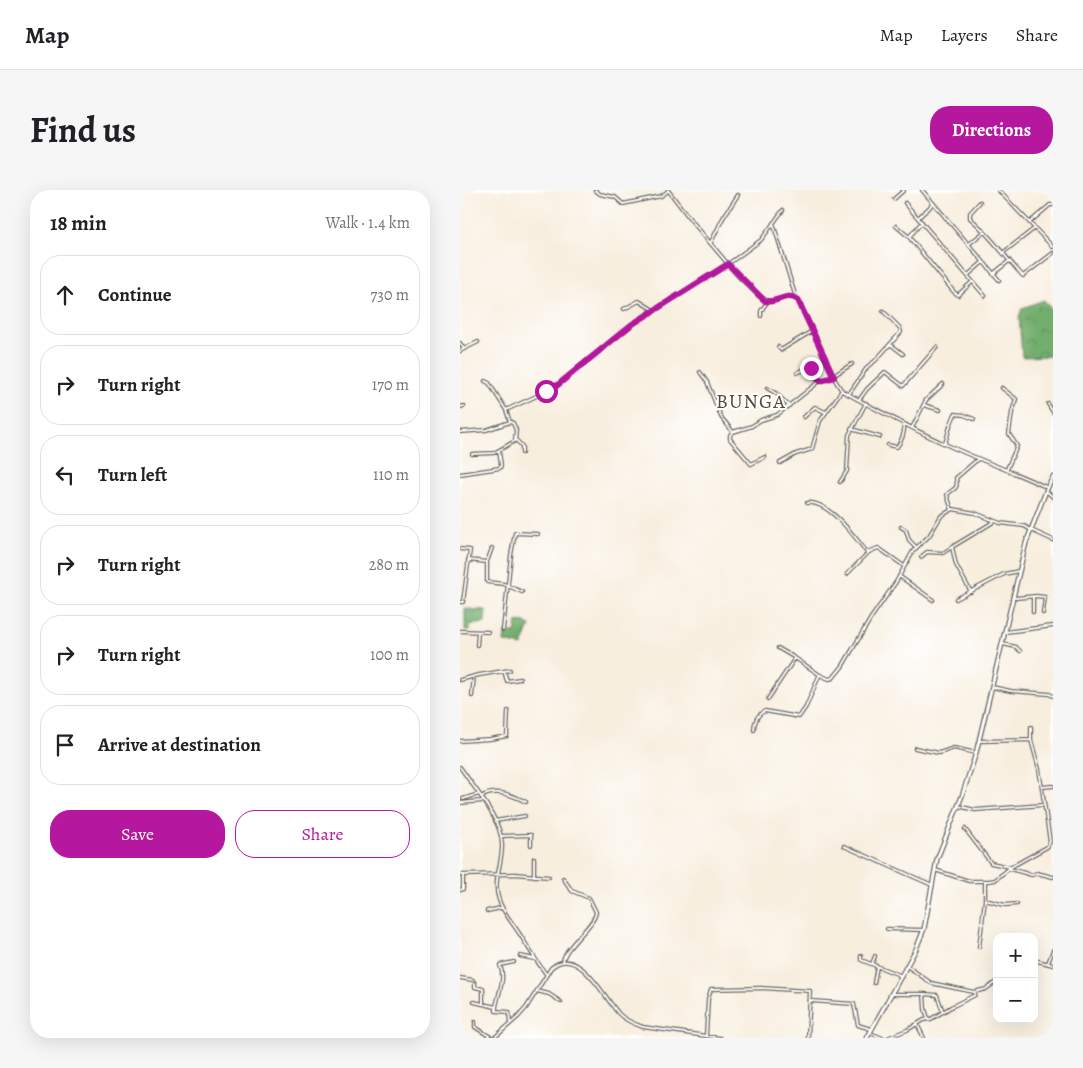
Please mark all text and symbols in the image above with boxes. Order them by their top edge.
text: Map [25,19,69,51]
text: Map [880,23,913,47]
text: Layers [941,23,988,47]
text: Share [1016,23,1058,47]
text: Find us [30,106,136,154]
button: Directions [930,106,1053,154]
text: 18 min [50,209,107,237]
text: Walk · 1.4 km [326,212,410,234]
icon: ahead [51,281,79,309]
text: Continue [98,282,172,308]
text: 730 m [371,284,409,306]
route end [800,357,823,380]
icon: right [51,371,79,399]
text: Turn right [98,372,180,398]
text: 170 m [372,374,409,396]
route start [535,380,558,403]
district label: BUNGA [716,388,786,415]
icon: left [51,461,79,489]
text: Turn left [98,462,167,488]
text: 110 m [373,464,409,486]
icon: right [51,551,79,579]
text: Turn right [98,552,180,578]
text: 280 m [369,554,409,576]
icon: right [51,641,79,669]
text: Turn right [98,642,180,668]
text: 100 m [370,644,409,666]
icon: arrive [51,731,79,759]
text: Arrive at destination [98,732,261,758]
button: Save [50,810,225,858]
button: Share [235,810,410,858]
map controls [993,933,1038,1023]
button: + [993,933,1038,978]
button: − [993,978,1038,1023]

